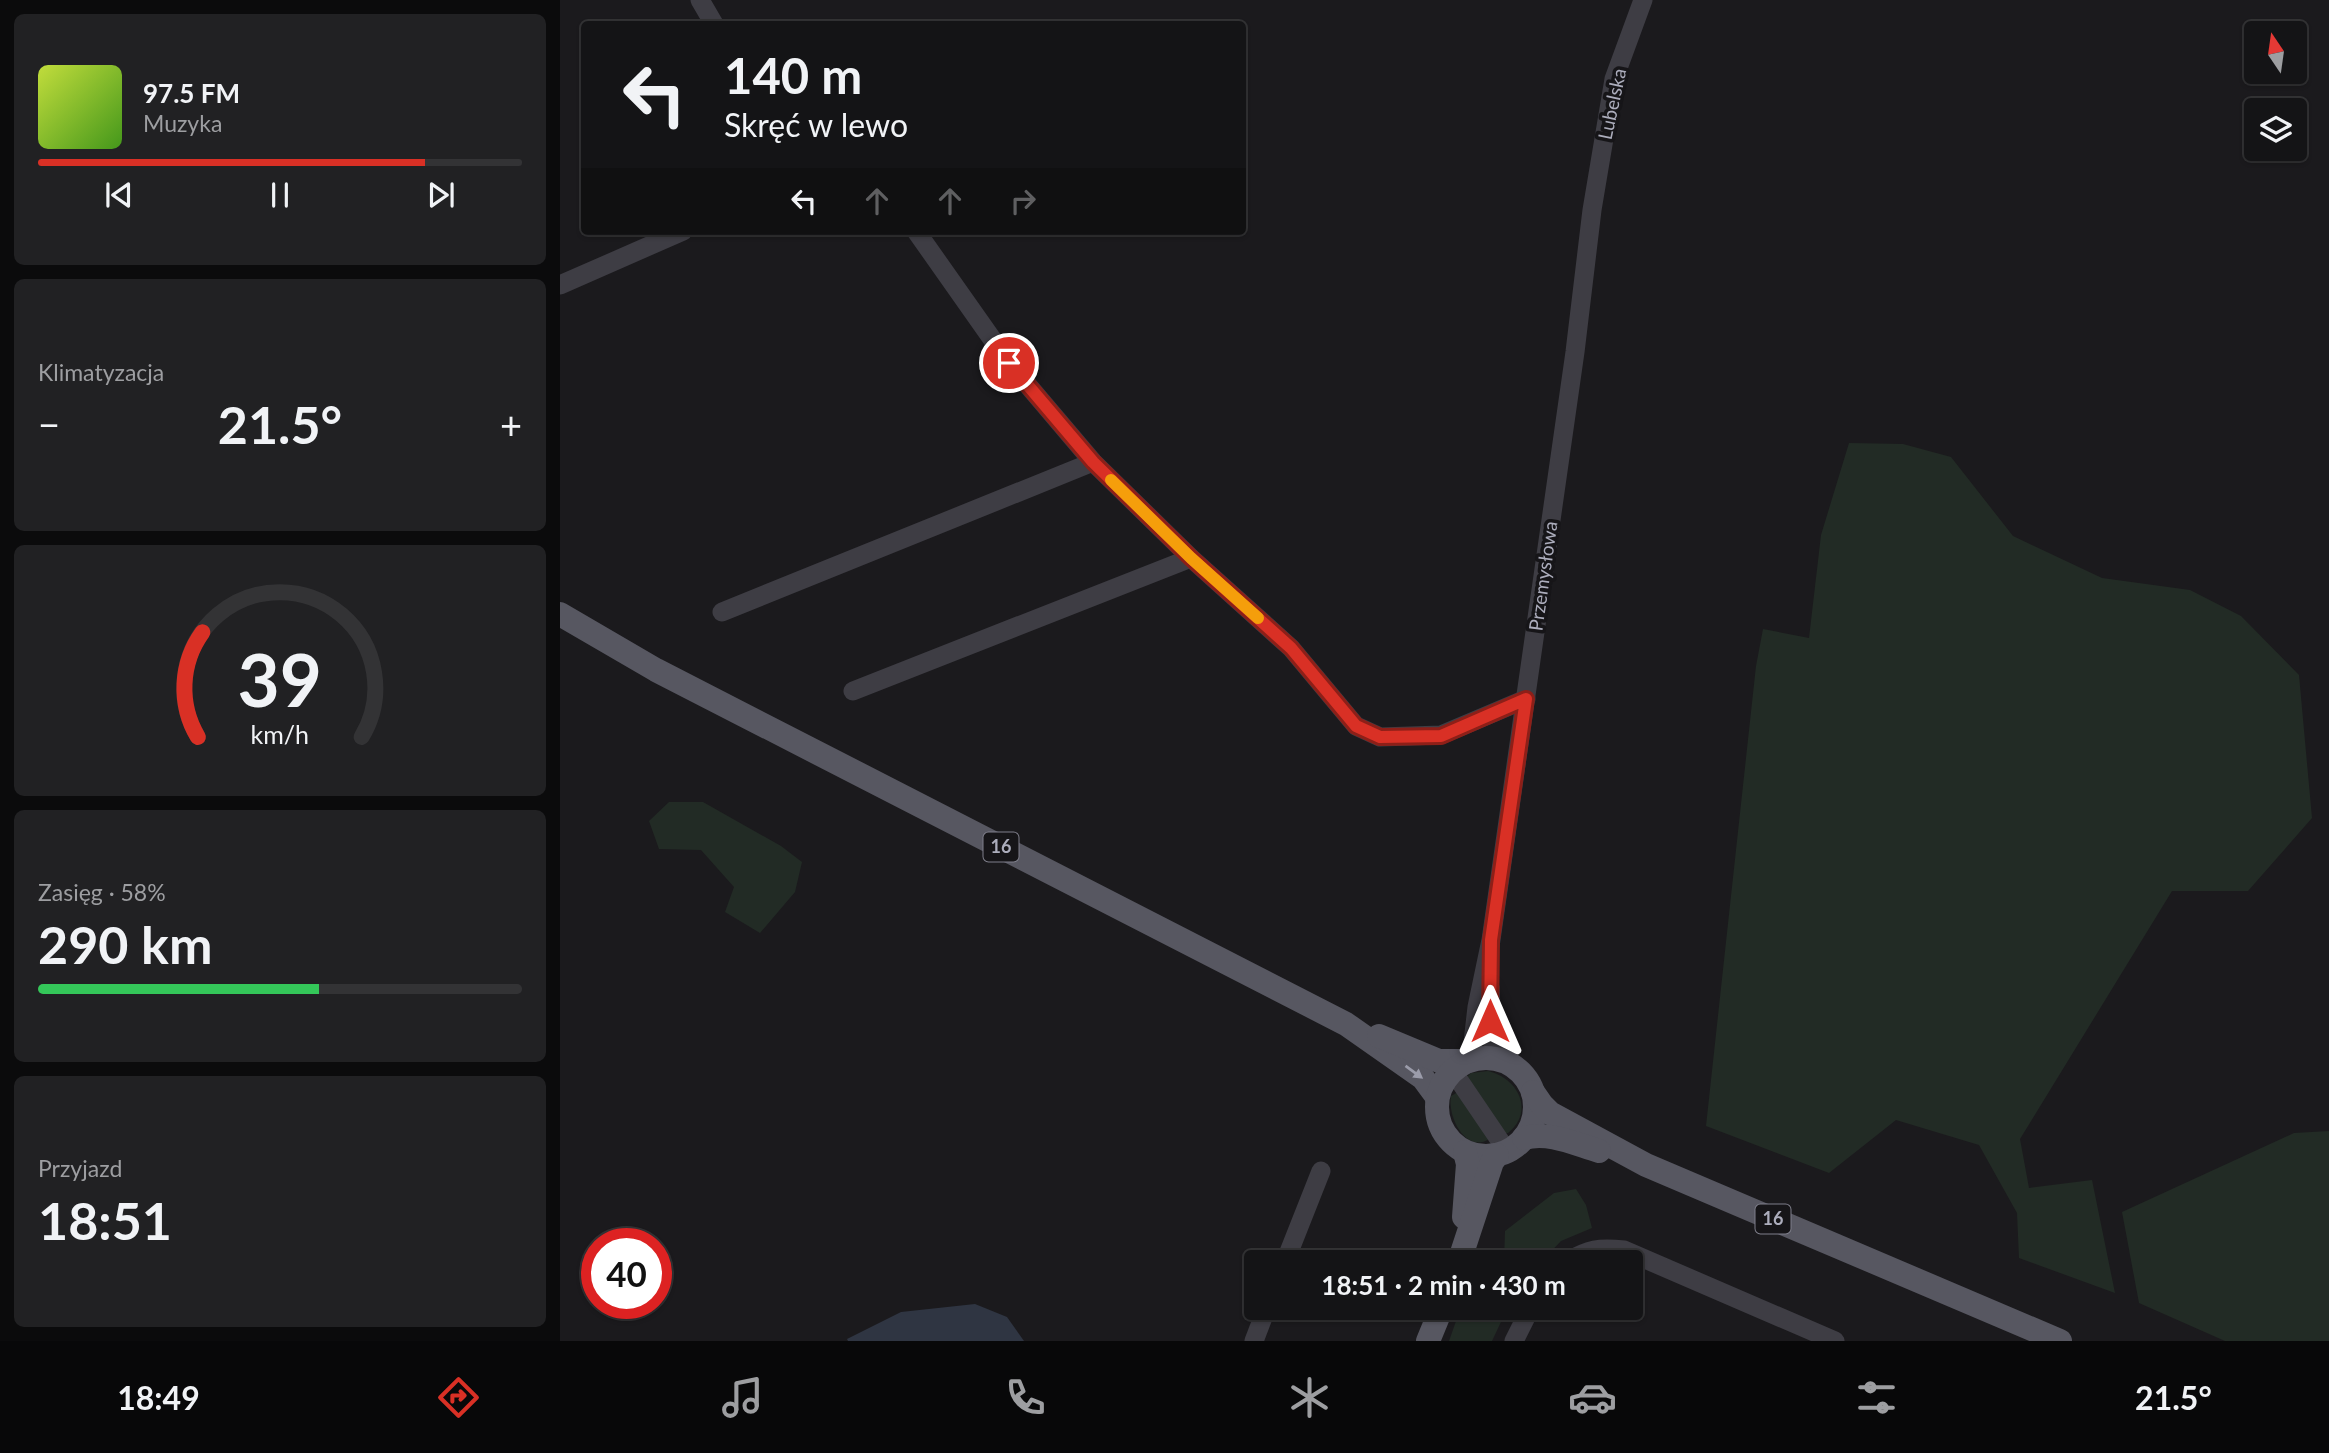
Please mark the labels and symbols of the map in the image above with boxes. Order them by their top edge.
north arrow [2244,21,2306,84]
street label: Lubelska [1593,66,1630,142]
pin [979,333,1039,393]
street label: Przemysłowa [1523,520,1562,632]
road number: 16 [984,832,1018,862]
position arrow [1453,984,1527,1058]
one-way arrow [1405,1065,1423,1079]
road number: 16 [1756,1204,1790,1234]
speed limit sign: 40 [581,1228,672,1319]

